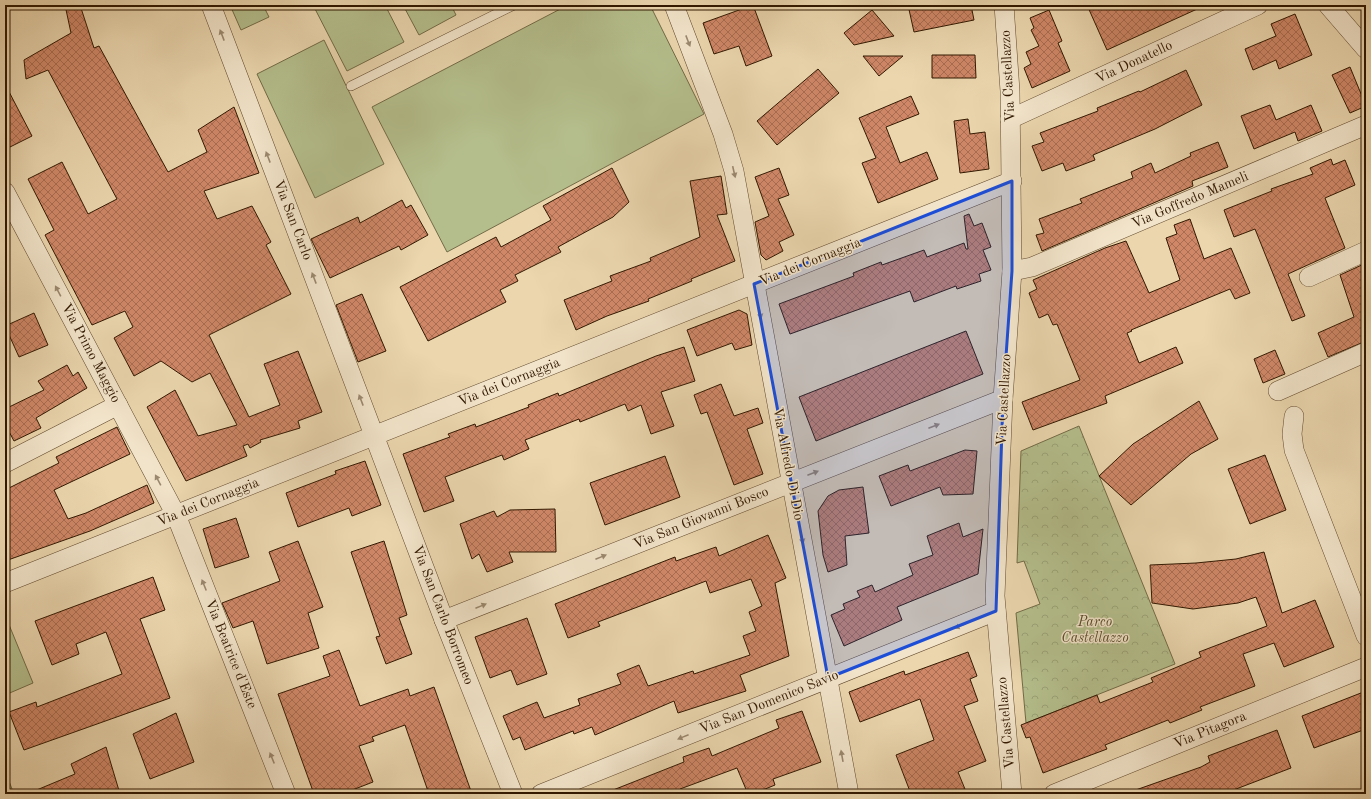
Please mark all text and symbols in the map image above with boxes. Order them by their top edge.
one-way arrow [219,29,225,41]
street label: Via Castellazzo [999,30,1017,122]
one-way arrow [685,36,691,48]
street label: Via Donatello [1093,38,1175,86]
one-way arrow [265,150,271,162]
one-way arrow [731,166,737,178]
street label: Via Goffredo Mameli [1130,169,1251,231]
street label: Via San Carlo [271,178,315,262]
street label: Via dei Cornaggia [757,235,863,289]
one-way arrow [311,272,317,284]
one-way arrow [54,285,61,297]
street label: Via Primo Maggio [59,301,123,405]
one-way arrow [757,307,763,320]
street label: Via Castellazzo [995,354,1013,446]
street label: Via dei Cornaggia [456,355,562,409]
one-way arrow [357,393,363,405]
street label: Via Alfredo Di Dio [770,406,806,522]
one-way arrow [929,422,941,428]
one-way arrow [808,470,820,476]
one-way arrow [155,474,161,486]
street label: Via dei Cornaggia [155,475,261,529]
street label: Via San Giovanni Bosco [631,484,771,552]
one-way arrow [799,532,805,544]
street label: Via San Carlo Borromeo [410,543,476,687]
one-way arrow [596,554,608,560]
one-way arrow [200,578,206,590]
street label: Via Beatrice d'Este [203,597,259,711]
one-way arrow [475,602,487,608]
park label: Parco Castellazzo [1061,615,1129,645]
one-way arrow [953,624,965,630]
street label: Via San Domenico Savio [697,668,841,736]
street label: Via Castellazzo [995,676,1017,770]
street label: Via Pitagora [1172,709,1248,751]
one-way arrow [677,734,689,740]
one-way arrow [839,750,845,762]
one-way arrow [268,751,274,763]

